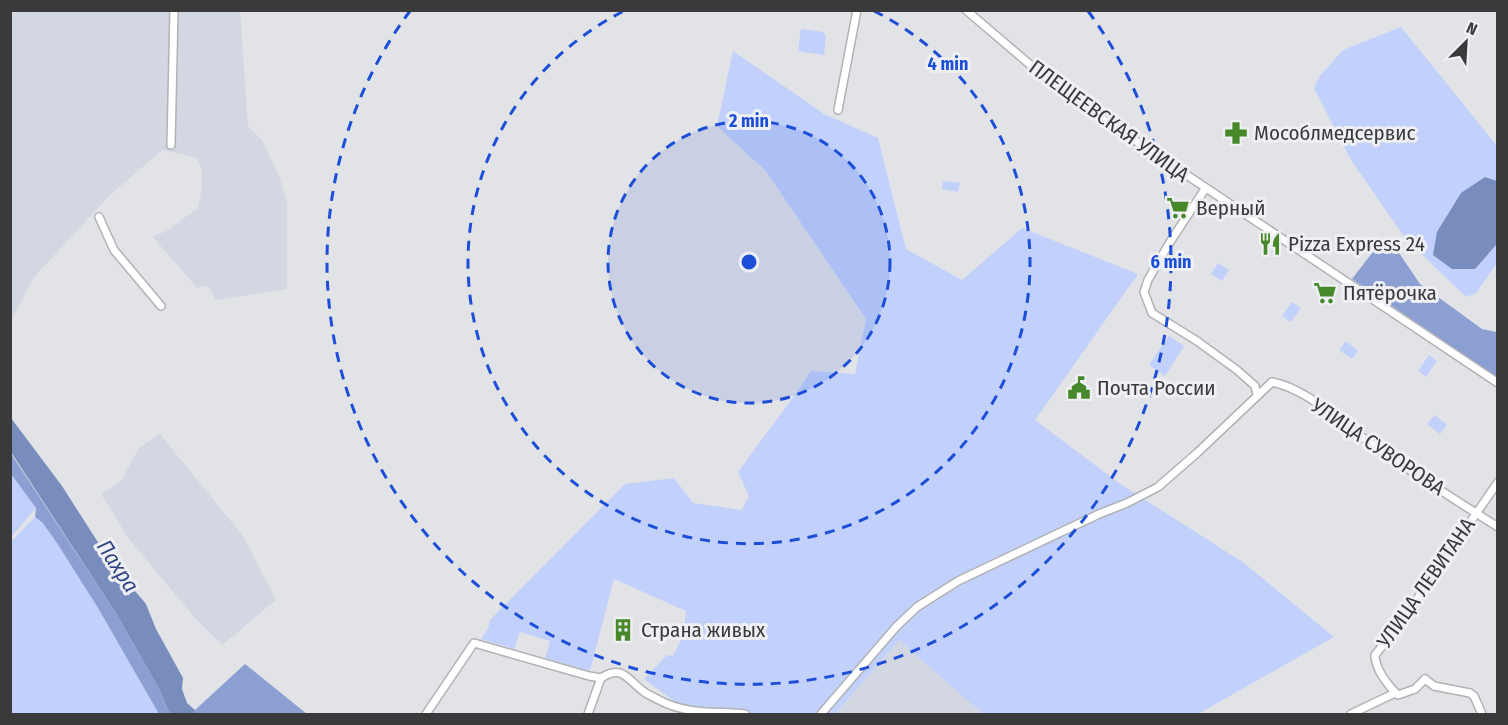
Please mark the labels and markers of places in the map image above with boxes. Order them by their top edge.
pharmacy icon: Мособлмедсервис [1223,120,1249,146]
place label: Мособлмедсервис [1254,120,1416,146]
supermarket icon: Верный [1165,195,1191,221]
place label: Верный [1196,195,1265,221]
restaurant icon: Pizza Express 24 [1257,231,1283,257]
place label: Pizza Express 24 [1288,231,1425,257]
centre of rings [739,252,759,272]
supermarket icon: Пятёрочка [1312,280,1338,306]
place label: Пятёрочка [1343,280,1437,306]
public building icon: Почта России [1066,375,1092,401]
place label: Почта России [1097,375,1216,401]
building icon: Страна живых [610,617,636,643]
place label: Страна живых [641,617,766,643]

